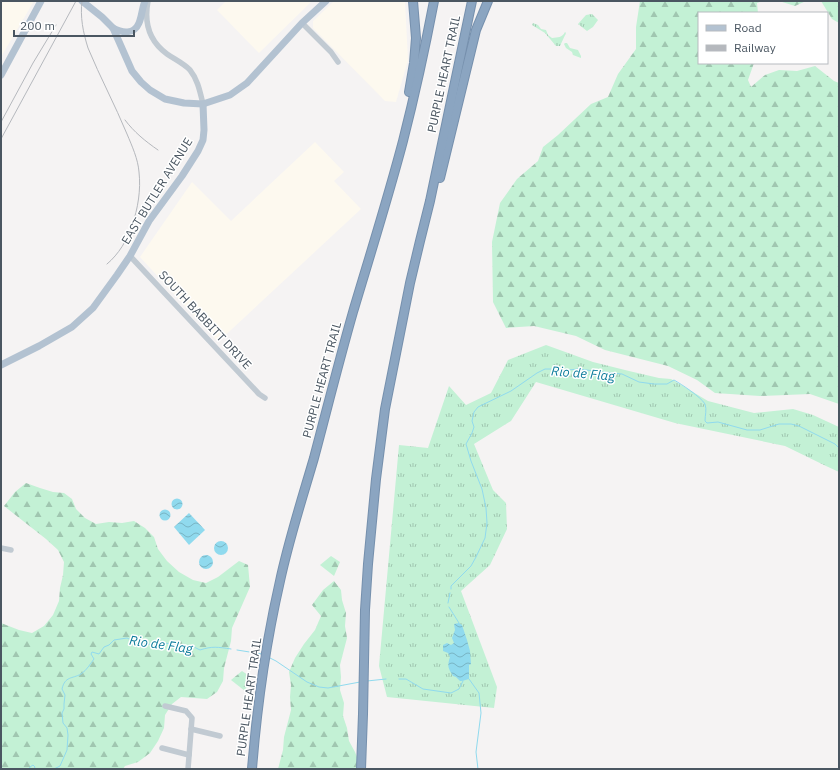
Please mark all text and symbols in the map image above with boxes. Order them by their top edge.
scale bar [14,12,134,38]
legend [698,12,828,64]
street label: PURPLE HEART TRAIL [424,14,463,134]
text: 200 m [20,18,55,33]
text: Road [734,20,762,35]
text: Railway [734,40,776,55]
street label: EAST BUTLER AVENUE [118,135,195,247]
street label: SOUTH BABBITT DRIVE [156,267,255,372]
street label: PURPLE HEART TRAIL [299,320,344,440]
water label: Rio de Flag [550,362,617,385]
water label: Rio de Flag [128,632,195,658]
street label: PURPLE HEART TRAIL [233,637,264,757]

